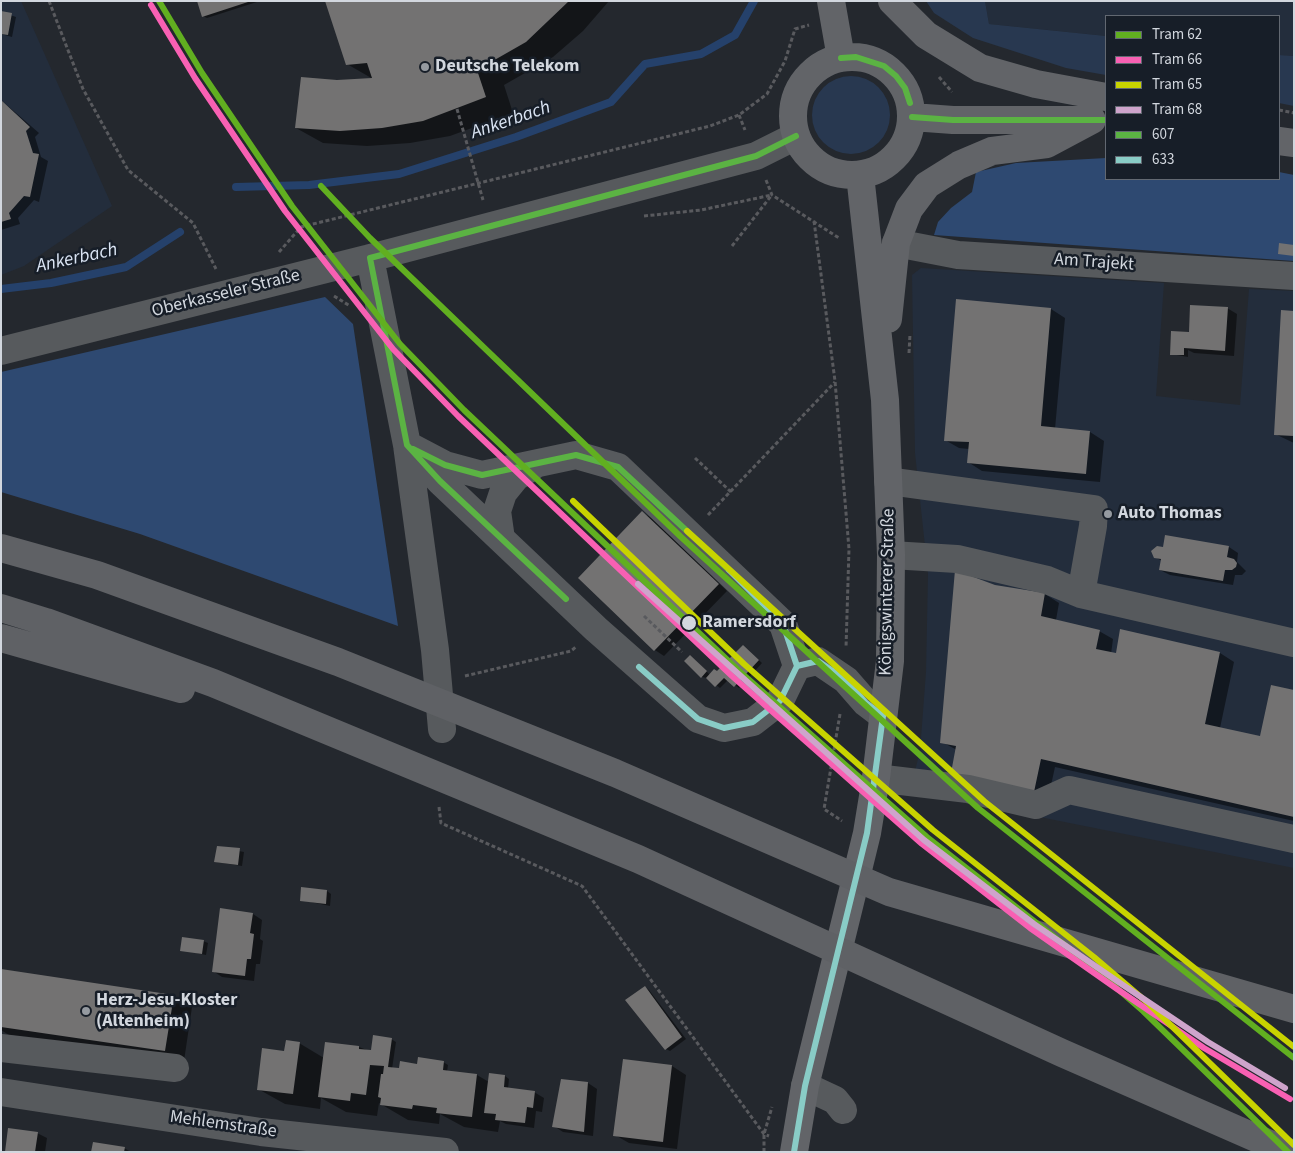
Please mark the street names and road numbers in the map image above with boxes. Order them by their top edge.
street label: Am Trajekt [1053,249,1135,277]
street label: Oberkasseler Straße [150,265,302,323]
street label: Königswinterer Straße [876,508,900,676]
street label: Mehlemstraße [168,1107,278,1143]

